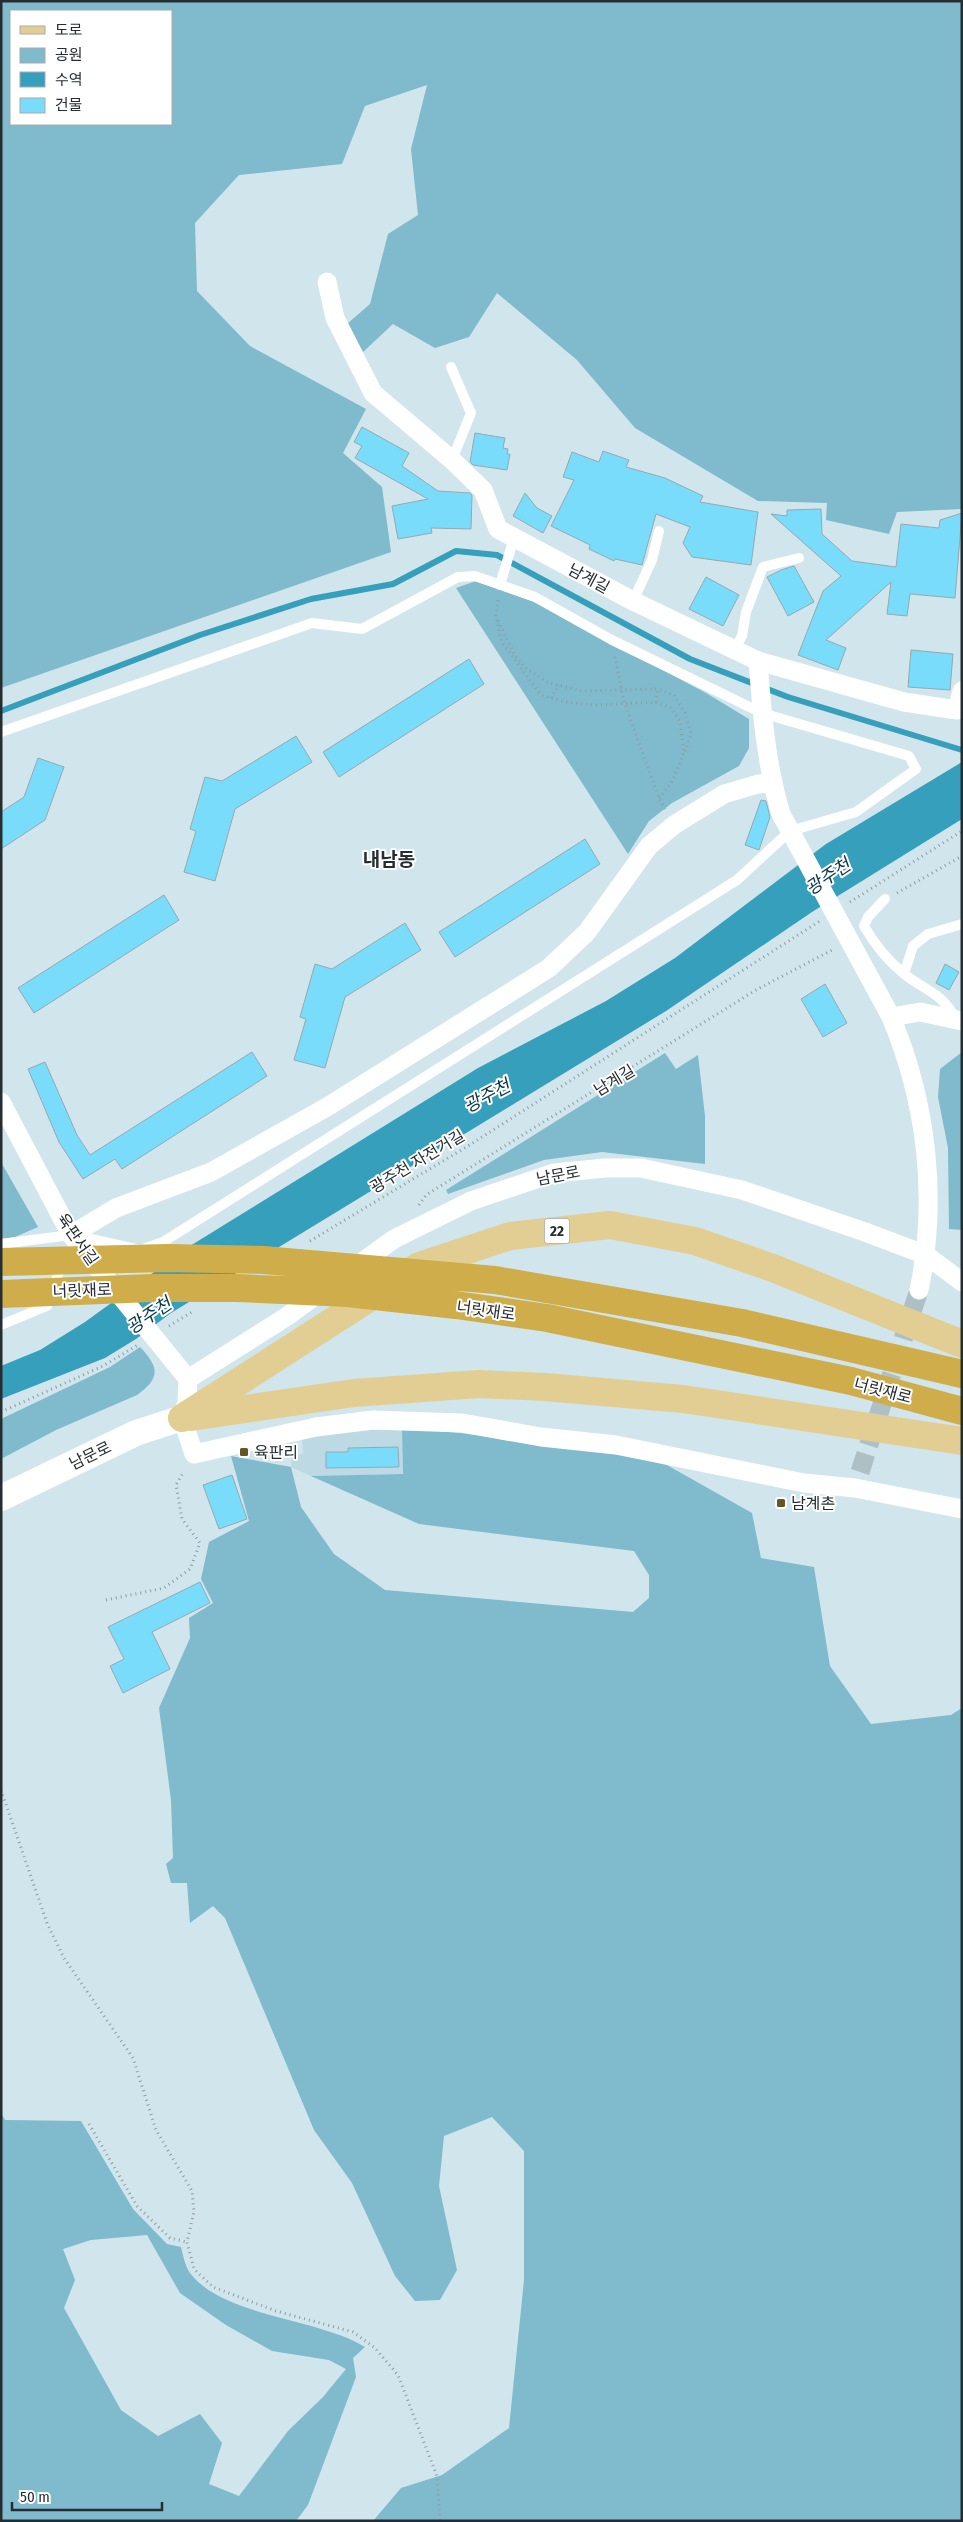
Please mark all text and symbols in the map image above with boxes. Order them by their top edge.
legend [10,10,172,125]
text: 도로 [55,21,83,39]
text: 공원 [55,46,83,64]
text: 수역 [55,71,83,89]
text: 건물 [55,96,83,114]
street label: 남계길 [565,560,613,597]
district label: 내남동 [363,848,415,871]
water label: 광주천 [801,853,857,900]
street label: 남계길 [590,1061,638,1100]
water label: 광주천 [460,1073,516,1117]
street label: 광주천 자전거길 [367,1126,468,1197]
street label: 남문로 [535,1162,582,1189]
street label: 육판서길 [53,1210,102,1269]
road number: 22 [544,1218,570,1244]
street label: 너릿재로 [52,1280,112,1301]
water label: 광주천 [122,1292,178,1339]
street label: 너릿재로 [455,1297,517,1324]
street label: 너릿재로 [852,1374,914,1407]
street label: 남문로 [66,1437,114,1474]
place label: 육판리 [254,1443,298,1462]
marker: 육판리 [238,1446,250,1458]
place label: 남계촌 [791,1494,835,1513]
marker: 남계촌 [775,1497,787,1509]
scale bar [12,2480,162,2512]
text: 50 m [20,2488,50,2506]

